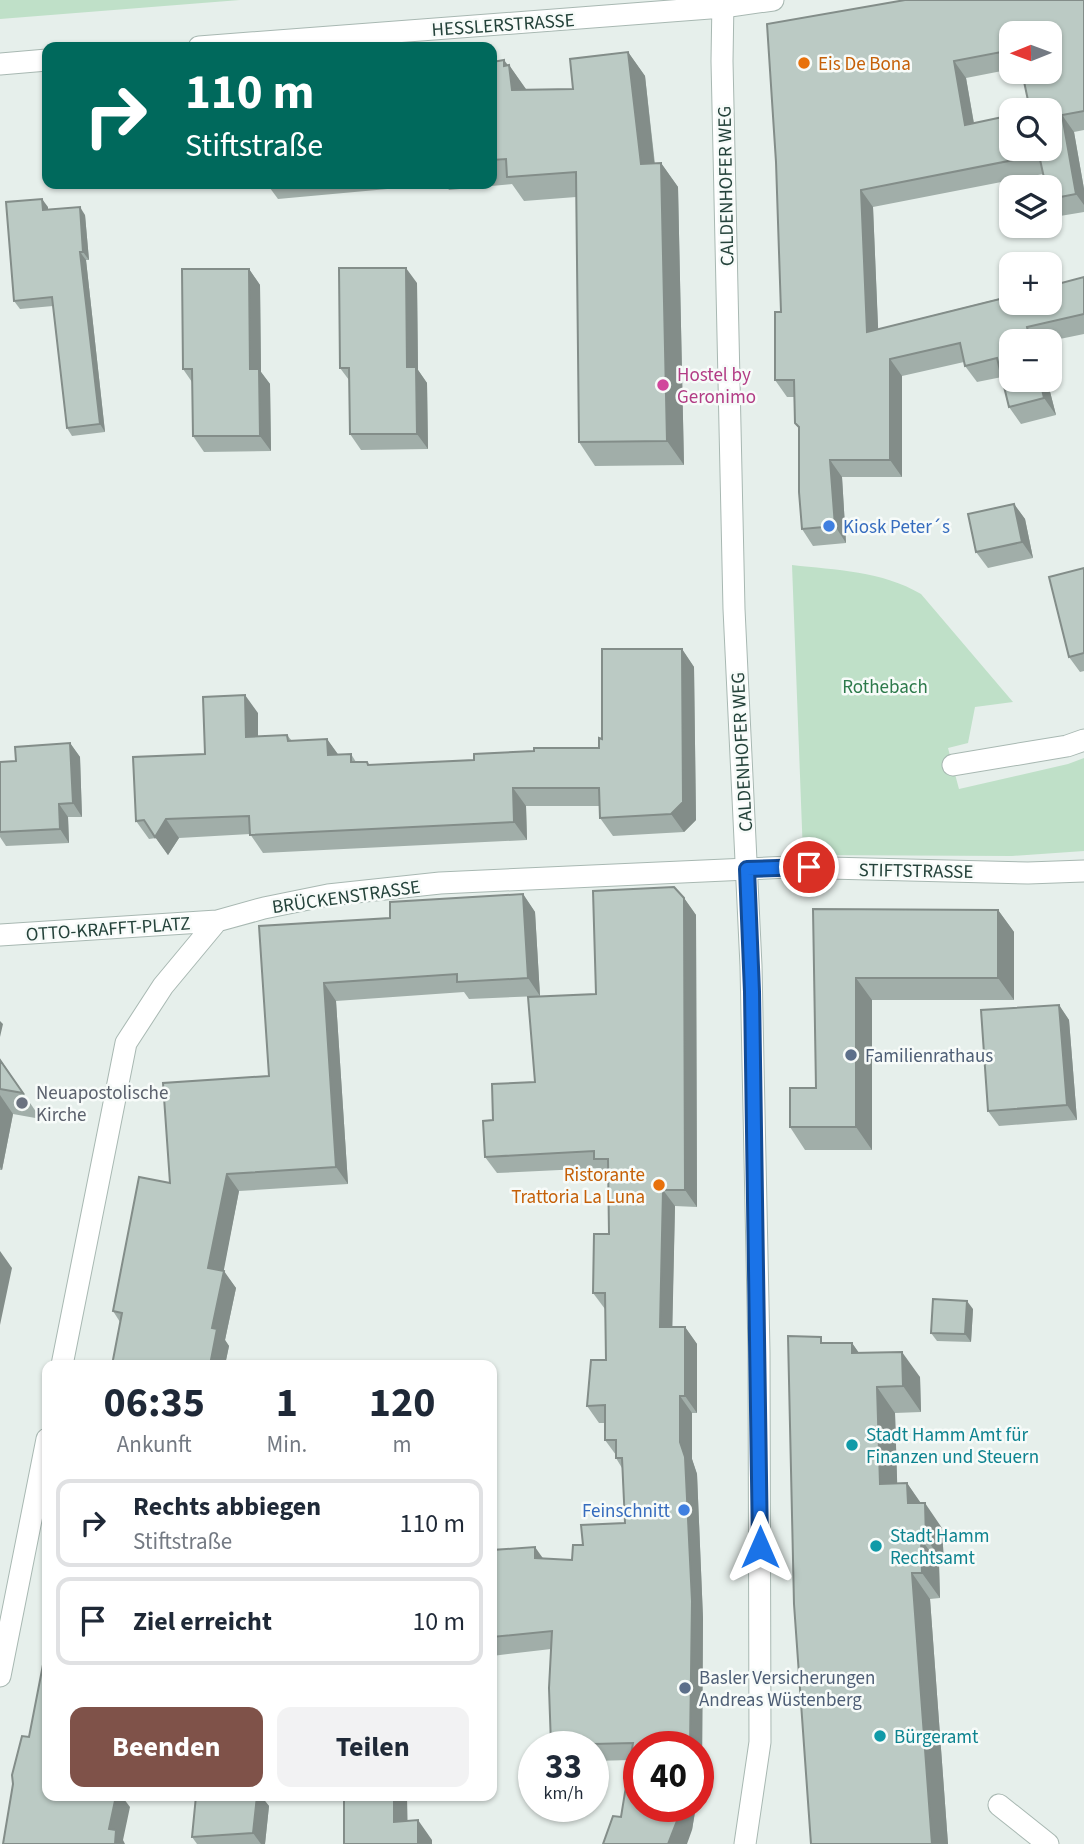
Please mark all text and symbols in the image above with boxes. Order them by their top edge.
street label: HESSLERSTRASSE [431,7,576,44]
north arrow [999,21,1062,84]
map controls [999,21,1062,392]
place label: Eis De Bona [818,51,911,78]
marker: Eis De Bona [796,55,812,71]
text: 110 m [185,58,314,128]
icon: right [70,70,161,161]
button: search [999,98,1062,161]
street label: CALDENHOFER WEG [712,106,741,266]
text: Stiftstraße [185,123,323,169]
button: layers [999,175,1062,238]
button: + [999,252,1062,315]
button: − [999,329,1062,392]
place label: Hostel by Geronimo [677,362,756,411]
marker: Hostel by Geronimo [655,377,671,393]
place label: Kiosk Peter´s [843,514,950,541]
marker: Kiosk Peter´s [821,518,837,534]
street label: CALDENHOFER WEG [725,671,760,833]
park label: Rothebach [842,674,928,701]
pin [779,837,839,897]
icon: arrive [790,848,828,886]
street label: STIFTSTRASSE [858,857,974,886]
street label: BRÜCKENSTRASSE [270,874,422,921]
street label: OTTO-KRAFFT-PLATZ [25,910,191,949]
place label: Familienrathaus [865,1043,993,1070]
marker: Familienrathaus [843,1047,859,1063]
place label: Neuapostolische Kirche [36,1080,168,1129]
marker: Neuapostolische Kirche [14,1095,30,1111]
place label: Ristorante Trattoria La Luna [511,1162,645,1211]
marker: Ristorante Trattoria La Luna [651,1177,667,1193]
text: 06:35 [104,1373,205,1433]
text: 1 [276,1373,298,1433]
text: 120 [369,1373,435,1433]
place label: Stadt Hamm Amt für Finanzen und Steuern [866,1422,1039,1471]
text: Ankunft [117,1428,192,1461]
text: Min. [267,1428,307,1461]
text: m [393,1428,412,1461]
marker: Stadt Hamm Amt für Finanzen und Steuern [844,1437,860,1453]
text: Rechts abbiegen [133,1488,321,1525]
place label: Feinschnitt [582,1498,671,1525]
marker: Feinschnitt [676,1502,692,1518]
icon: right [74,1504,112,1542]
text: 110 m [399,1505,465,1542]
position arrow [723,1510,797,1584]
place label: Stadt Hamm Rechtsamt [890,1523,990,1572]
text: Stiftstraße [133,1525,232,1558]
marker: Stadt Hamm Rechtsamt [868,1538,884,1554]
icon: arrive [74,1602,112,1640]
text: Ziel erreicht [133,1603,272,1640]
text: 10 m [412,1603,465,1640]
place label: Basler Versicherungen Andreas Wüstenberg [699,1665,875,1714]
marker: Basler Versicherungen Andreas Wüstenberg [677,1680,693,1696]
button: Beenden [70,1707,263,1787]
button: Teilen [277,1707,469,1787]
place label: Bürgeramt [894,1724,979,1751]
marker: Bürgeramt [872,1728,888,1744]
speed limit sign: 40 [623,1731,714,1822]
text: 33 [545,1742,582,1792]
text: km/h [544,1781,583,1806]

